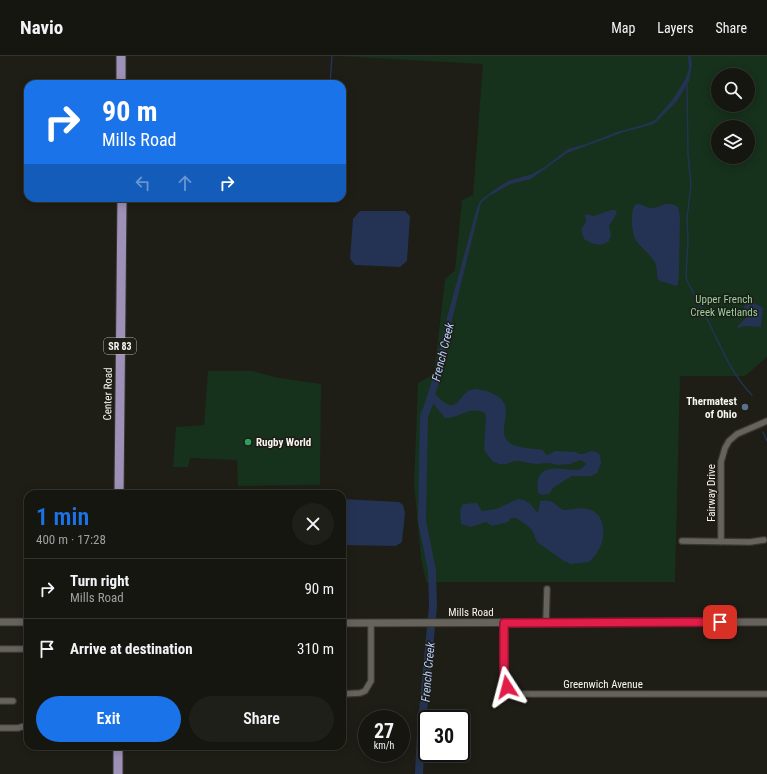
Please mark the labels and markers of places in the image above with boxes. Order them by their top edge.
place label: Thermatest of Ohio [686,395,738,421]
marker: Thermatest of Ohio [740,402,750,412]
place label: Rugby World [256,436,311,449]
marker: Rugby World [243,437,253,447]
pin [703,605,737,639]

